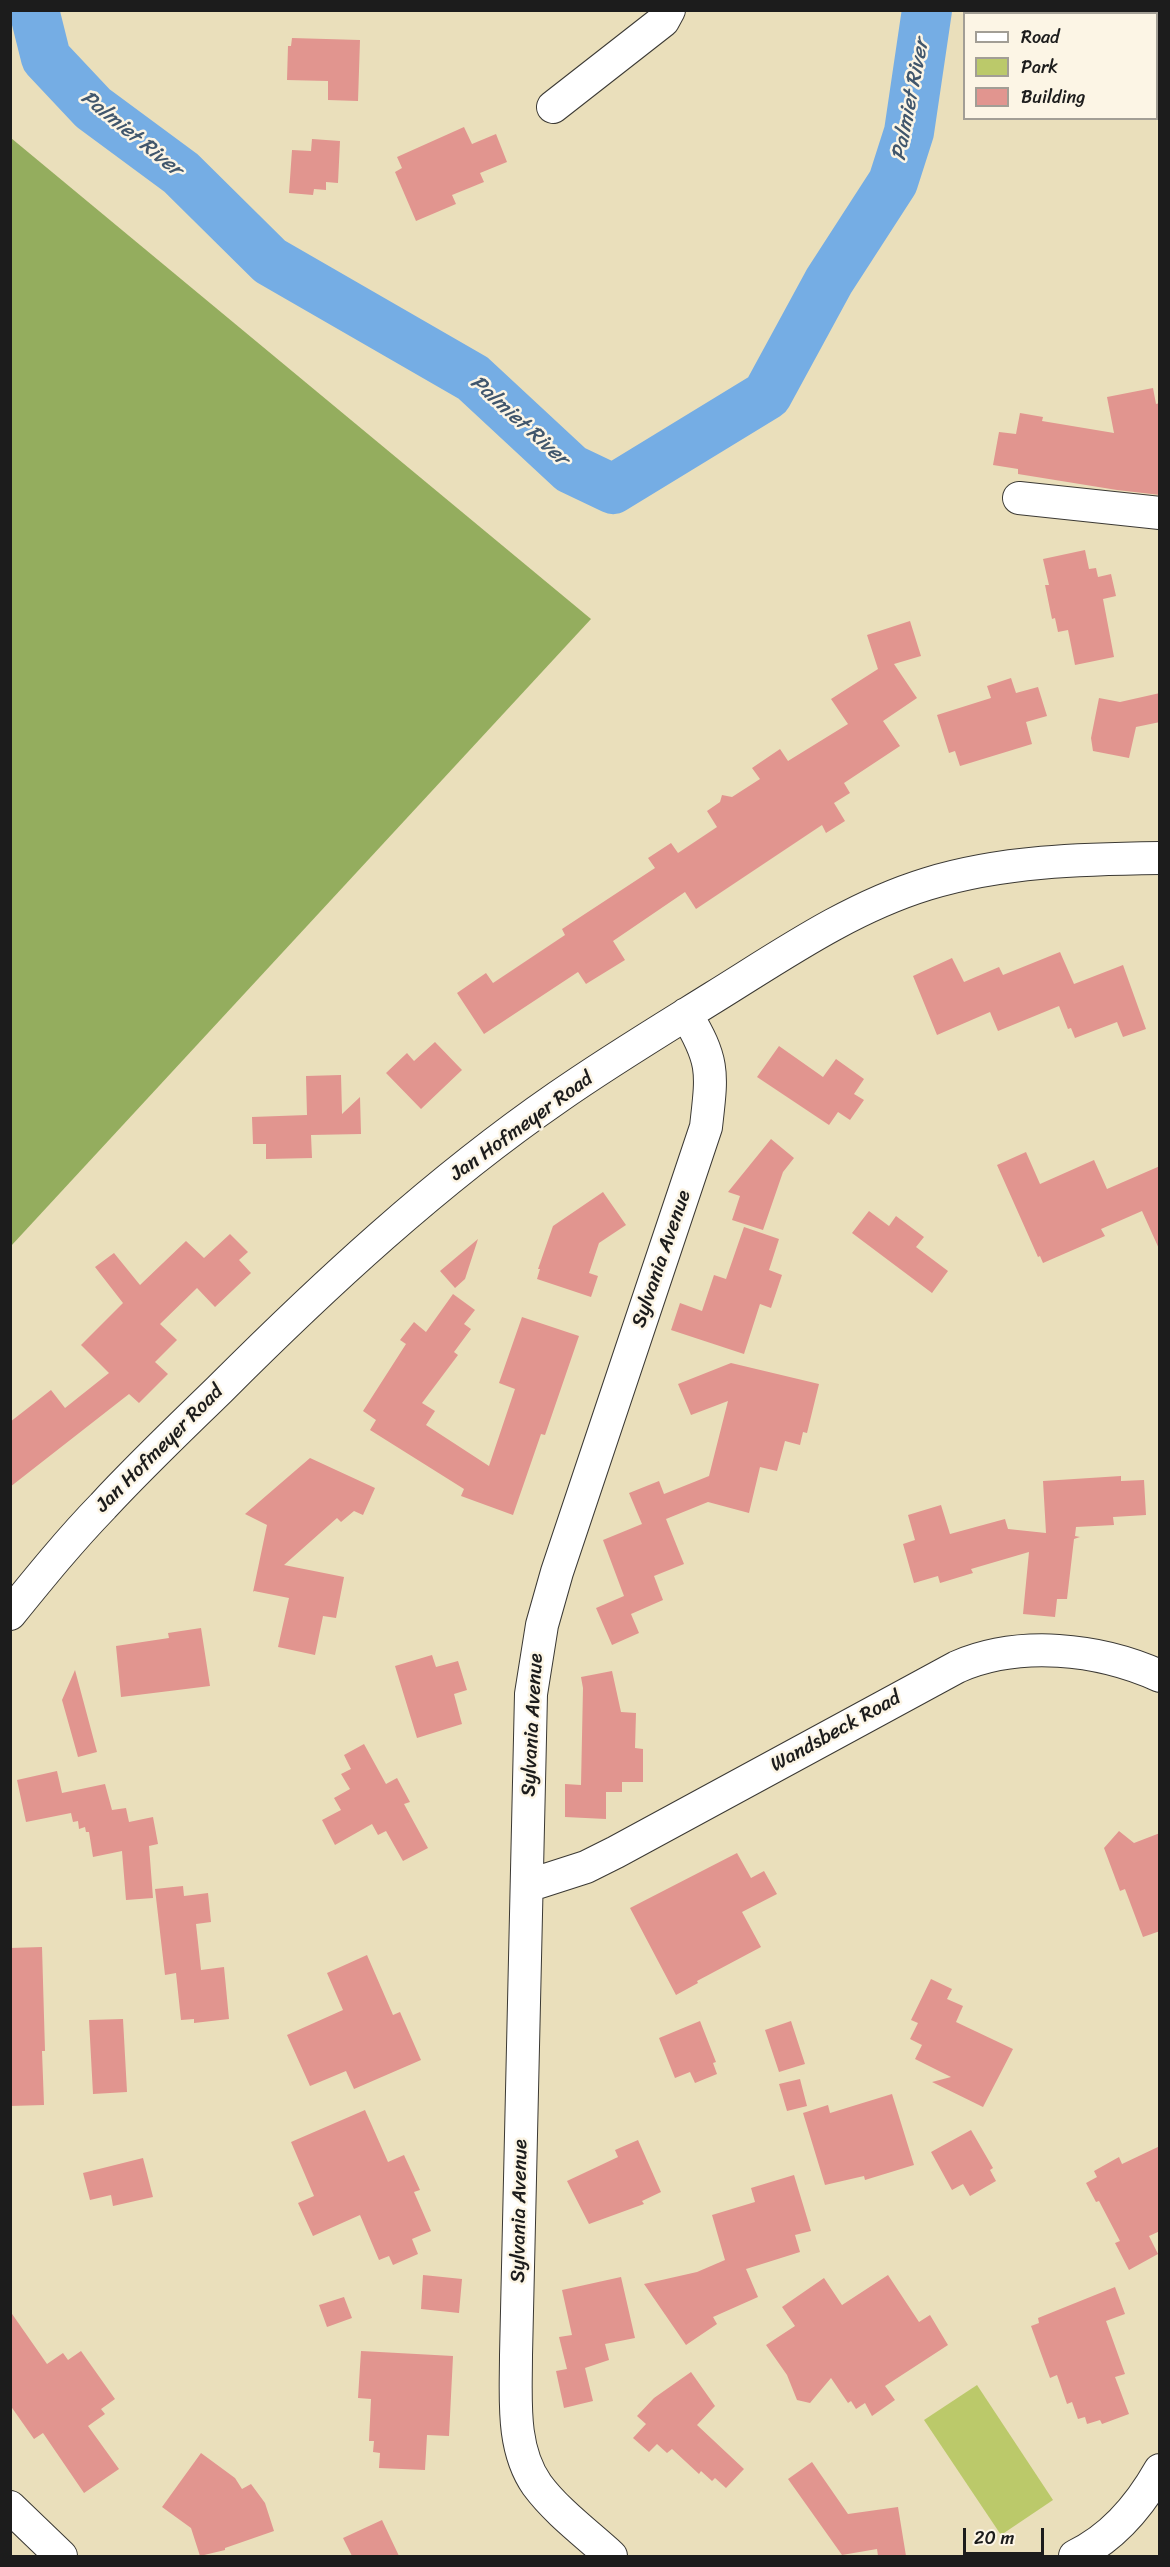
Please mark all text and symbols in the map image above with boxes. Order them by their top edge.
legend [963,12,1158,120]
text: Road [1021,21,1060,53]
water label: Palmiet River [887,37,935,163]
text: Park [1021,51,1058,83]
text: Building [1021,81,1085,113]
water label: Palmiet River [75,86,187,182]
water label: Palmiet River [465,370,573,472]
street label: Jan Hofmeyer Road [446,1067,598,1187]
street label: Sylvania Avenue [627,1187,697,1331]
street label: Jan Hofmeyer Road [91,1380,229,1518]
street label: Sylvania Avenue [517,1653,549,1797]
street label: Wandsbeck Road [767,1686,905,1778]
street label: Sylvania Avenue [507,2139,533,2283]
scale bar [966,2516,1047,2554]
text: 20 m [974,2522,1014,2554]

